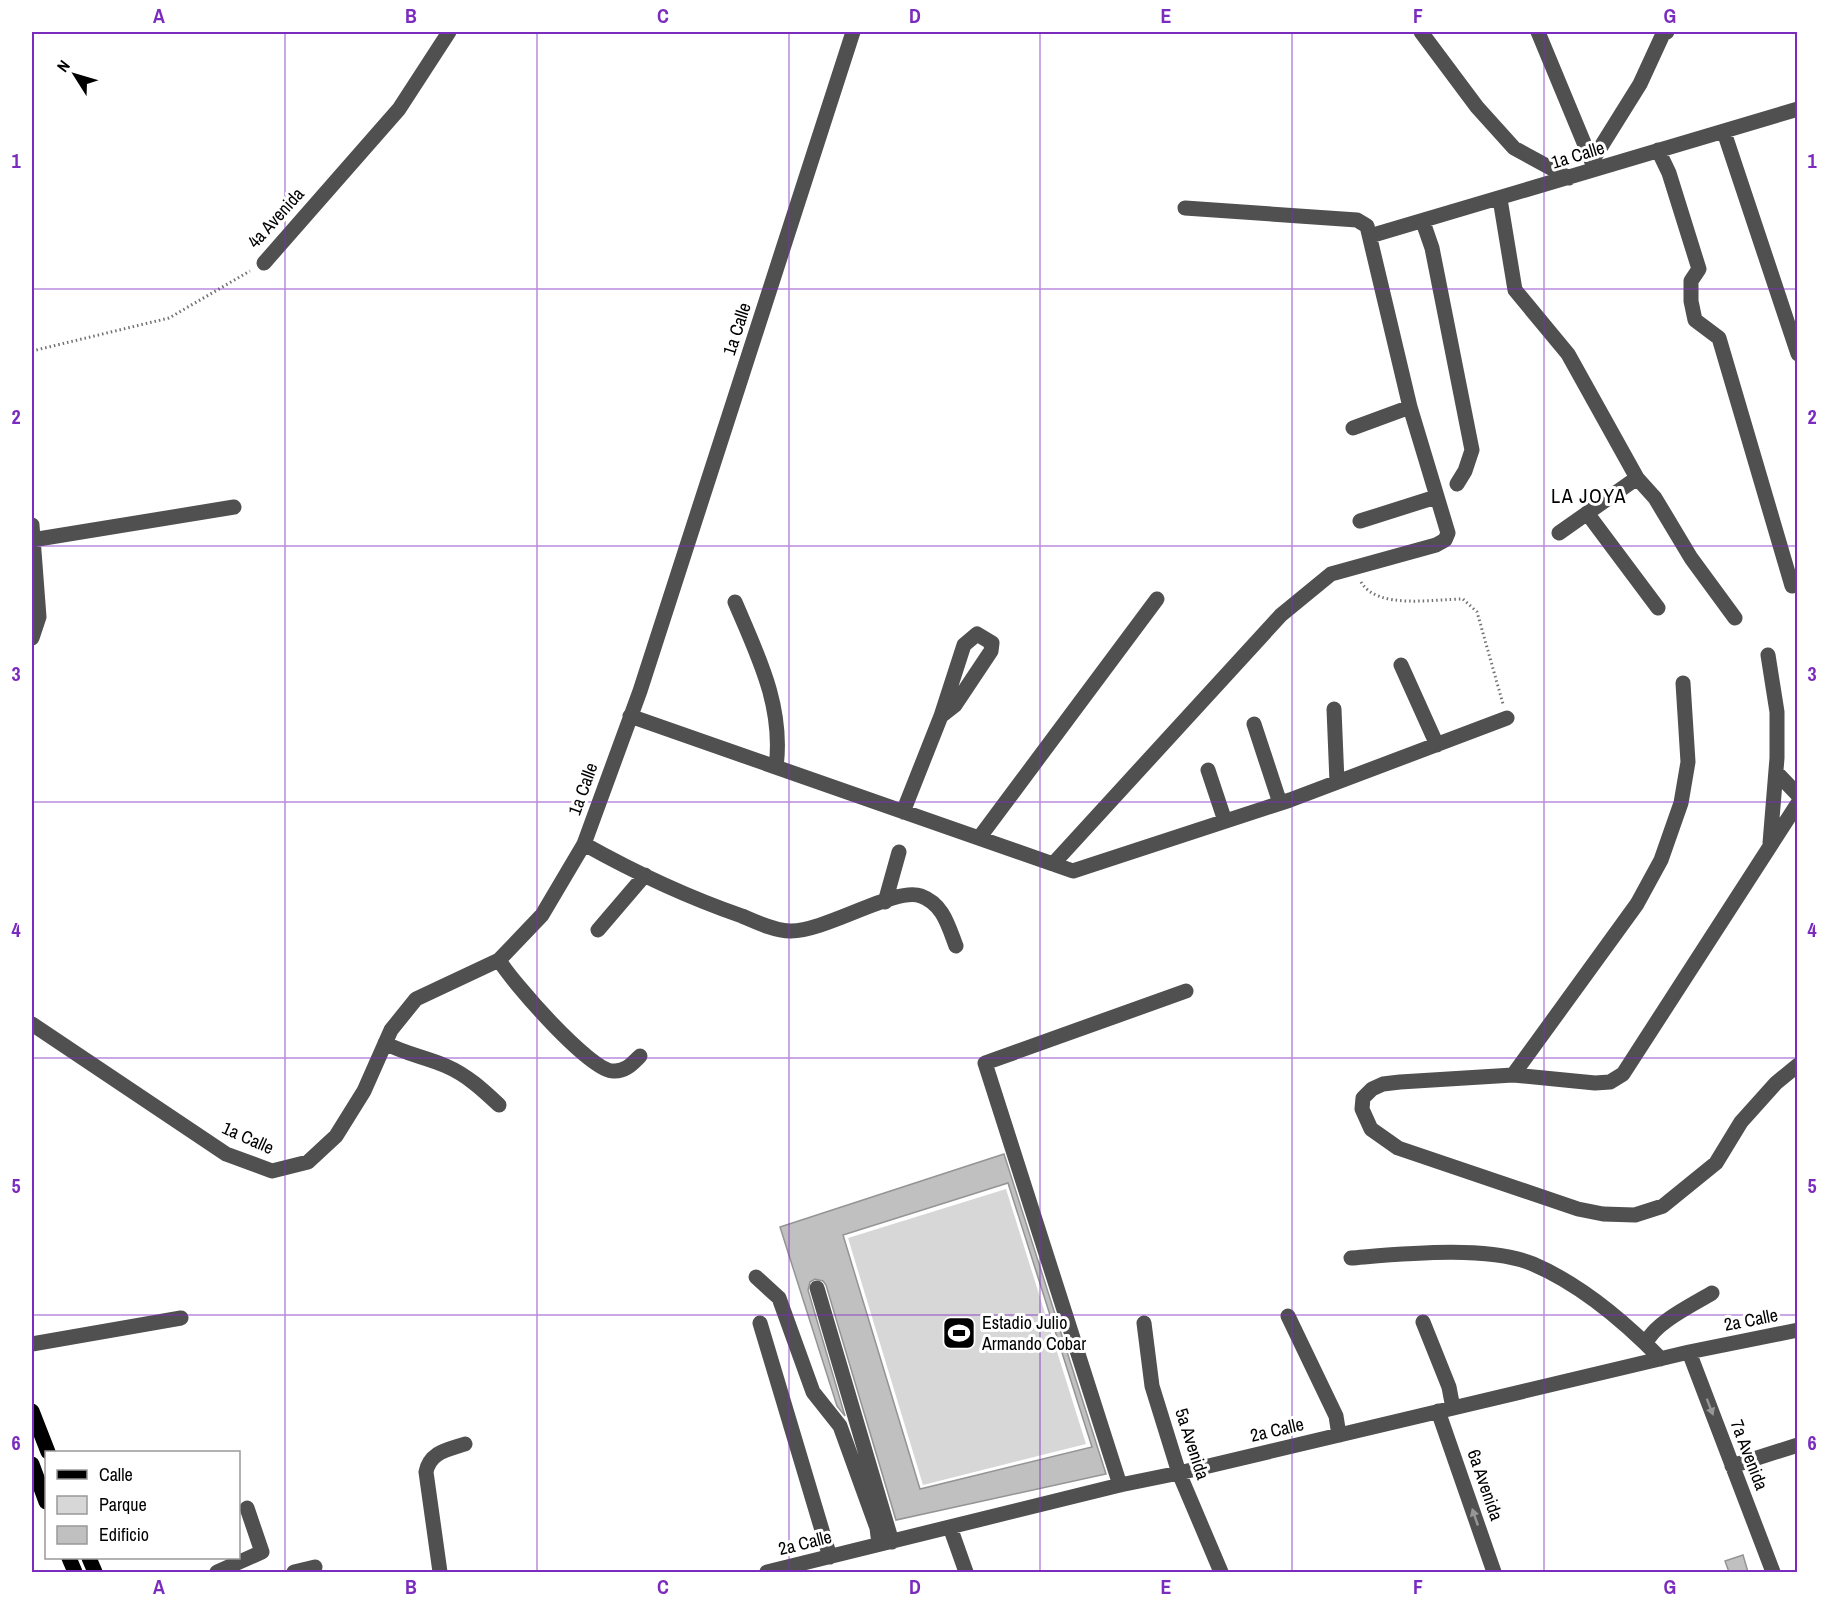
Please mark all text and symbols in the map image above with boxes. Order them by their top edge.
text: A [153,2,165,29]
text: B [405,2,417,29]
text: C [657,2,669,29]
text: D [909,2,921,29]
text: E [1161,2,1172,29]
text: F [1413,2,1423,29]
text: G [1664,2,1676,29]
north arrow [45,45,105,105]
text: N [51,56,75,76]
street label: 1a Calle [1548,135,1607,174]
text: 1 [11,147,21,174]
text: 1 [1807,147,1817,174]
street label: 4a Avenida [242,182,310,253]
street label: 1a Calle [716,299,757,358]
text: 2 [11,403,21,430]
text: 2 [1807,403,1817,430]
district label: LA JOYA [1551,482,1627,509]
text: 3 [11,660,21,687]
text: 3 [1807,660,1817,687]
street label: 1a Calle [562,759,604,819]
text: 4 [11,916,21,943]
text: 4 [1807,916,1817,943]
street label: 1a Calle [218,1115,278,1160]
text: 5 [11,1172,21,1199]
text: 5 [1807,1172,1817,1199]
street label: 2a Calle [1722,1302,1780,1337]
place label: Estadio Julio Armando Cobar [981,1310,1086,1356]
sports icon: Estadio Julio Armando Cobar [941,1315,977,1351]
one-way arrow [1705,1398,1715,1416]
street label: 5a Avenida [1169,1405,1216,1483]
street label: 2a Calle [1248,1411,1306,1448]
street label: 7a Avenida [1725,1416,1774,1494]
text: 6 [11,1429,21,1456]
text: 6 [1807,1429,1817,1456]
street label: 6a Avenida [1462,1446,1509,1524]
legend [45,1451,240,1559]
text: Calle [99,1462,133,1487]
text: Parque [99,1492,147,1517]
one-way arrow [1470,1508,1480,1526]
text: Edificio [99,1522,149,1547]
street label: 2a Calle [776,1524,834,1561]
text: A [153,1573,165,1600]
text: B [405,1573,417,1600]
text: C [657,1573,669,1600]
text: D [909,1573,921,1600]
text: E [1161,1573,1172,1600]
text: F [1413,1573,1423,1600]
text: G [1664,1573,1676,1600]

